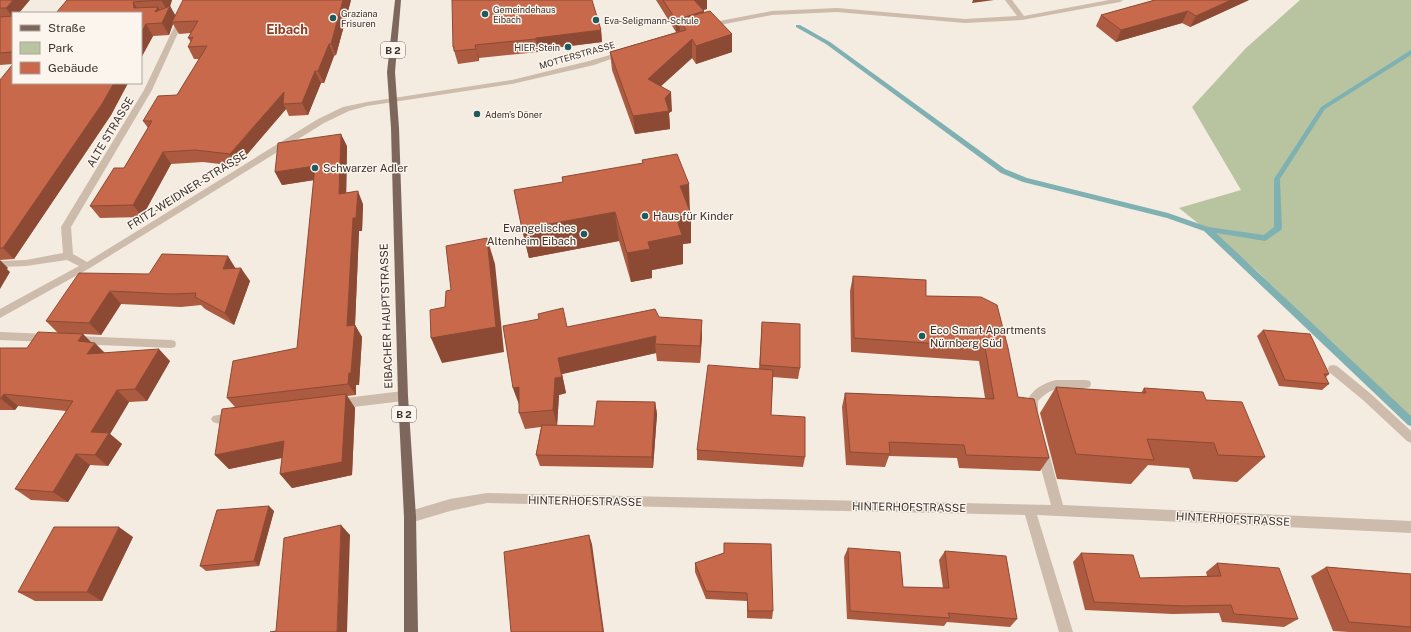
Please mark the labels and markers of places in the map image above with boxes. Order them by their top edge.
place label: Gemeindehaus Eibach [493,4,556,25]
place label: Graziana Frisuren [341,8,378,29]
marker: Gemeindehaus Eibach [480,9,490,19]
marker: Graziana Frisuren [328,13,338,23]
marker: Eva-Seligmann-Schule [591,15,601,25]
place label: Eva-Seligmann-Schule [604,15,699,26]
place label: HIER-Stein [514,42,560,53]
marker: HIER-Stein [563,42,573,52]
marker: Adem's Döner [472,109,482,119]
place label: Adem's Döner [485,109,543,120]
place label: Schwarzer Adler [323,162,408,174]
marker: Schwarzer Adler [310,163,320,173]
place label: Haus für Kinder [653,210,734,222]
marker: Haus für Kinder [640,211,650,221]
place label: Evangelisches Altenheim Eibach [487,222,576,247]
marker: Evangelisches Altenheim Eibach [579,229,589,239]
place label: Eco Smart Apartments Nürnberg Süd [930,324,1046,349]
marker: Eco Smart Apartments Nürnberg Süd [917,331,927,341]

